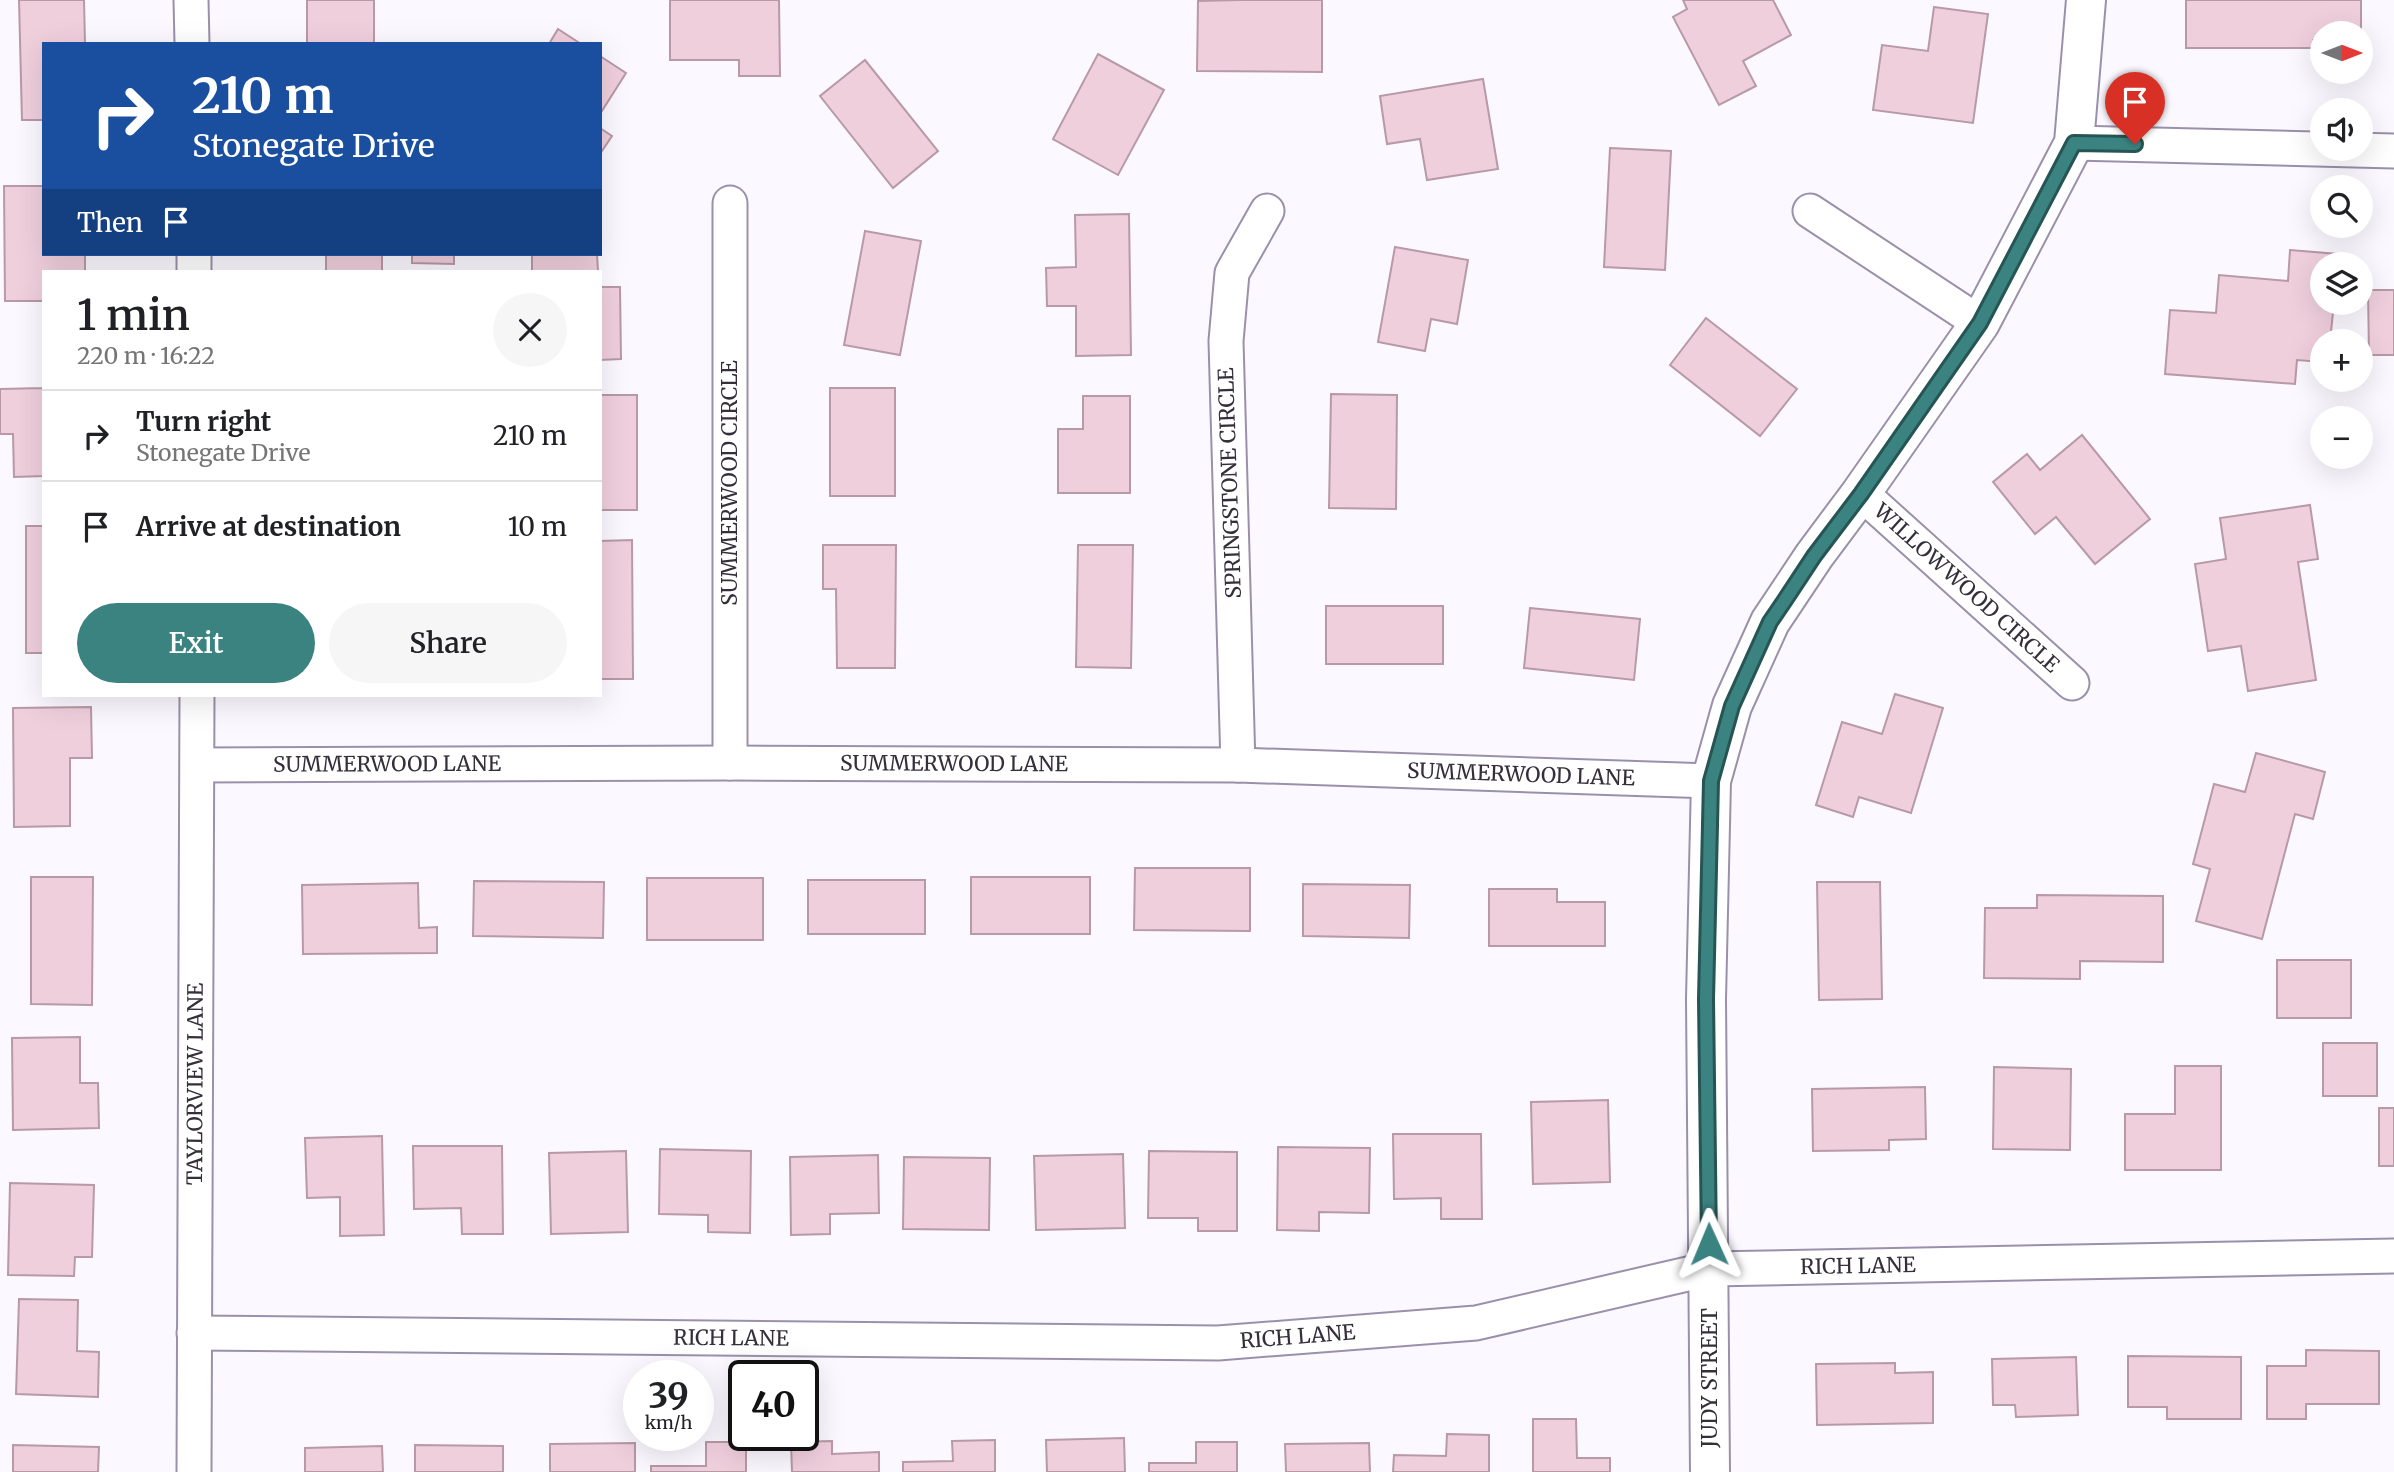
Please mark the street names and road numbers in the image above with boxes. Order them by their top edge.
street label: SUMMERWOOD CIRCLE [716,360,743,606]
street label: SPRINGSTONE CIRCLE [1212,366,1247,599]
street label: WILLOWWOOD CIRCLE [1868,497,2066,679]
street label: SUMMERWOOD LANE [840,749,1069,777]
street label: SUMMERWOOD LANE [273,750,502,778]
street label: SUMMERWOOD LANE [1407,757,1636,791]
street label: TAYLORVIEW LANE [181,982,209,1185]
street label: RICH LANE [1800,1251,1917,1280]
street label: JUDY STREET [1696,1308,1723,1449]
street label: RICH LANE [1239,1318,1357,1354]
street label: RICH LANE [673,1324,790,1352]

